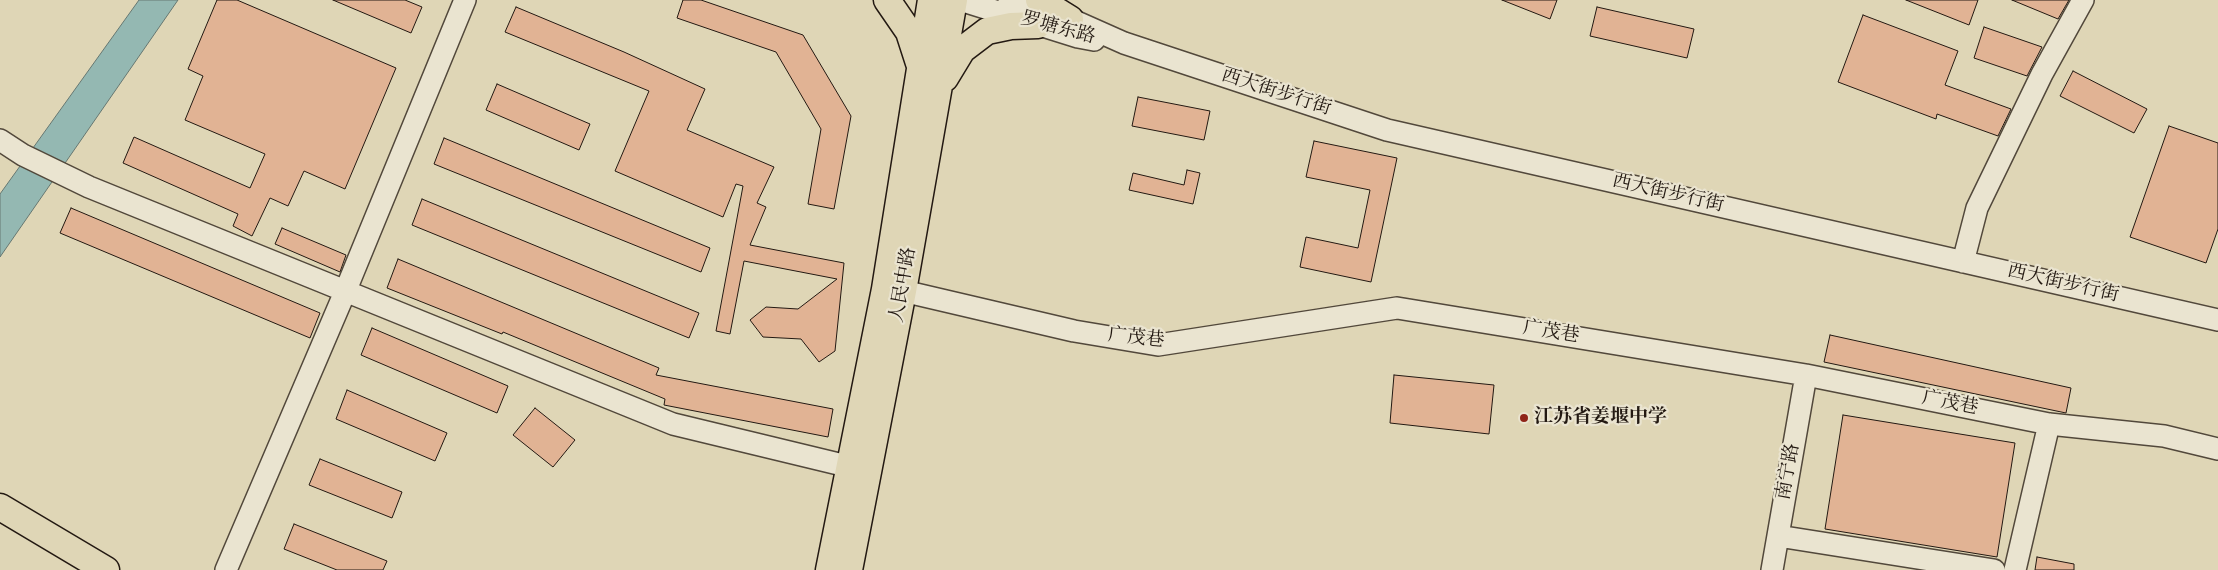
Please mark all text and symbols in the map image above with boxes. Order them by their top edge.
street label: 罗塘东路 [1018,8,1098,50]
street label: 西大街步行街 [1218,65,1334,121]
street label: 西大街步行街 [1610,170,1726,218]
street label: 人民中路 [886,246,922,324]
street label: 西大街步行街 [2005,260,2121,308]
street label: 广茂巷 [1521,317,1581,349]
street label: 广茂巷 [1106,325,1166,353]
street label: 广茂巷 [1920,387,1980,421]
place label: 江苏省姜堰中学 [1534,407,1667,429]
marker: 江苏省姜堰中学 [1518,412,1530,424]
street label: 南宁路 [1773,442,1805,502]

